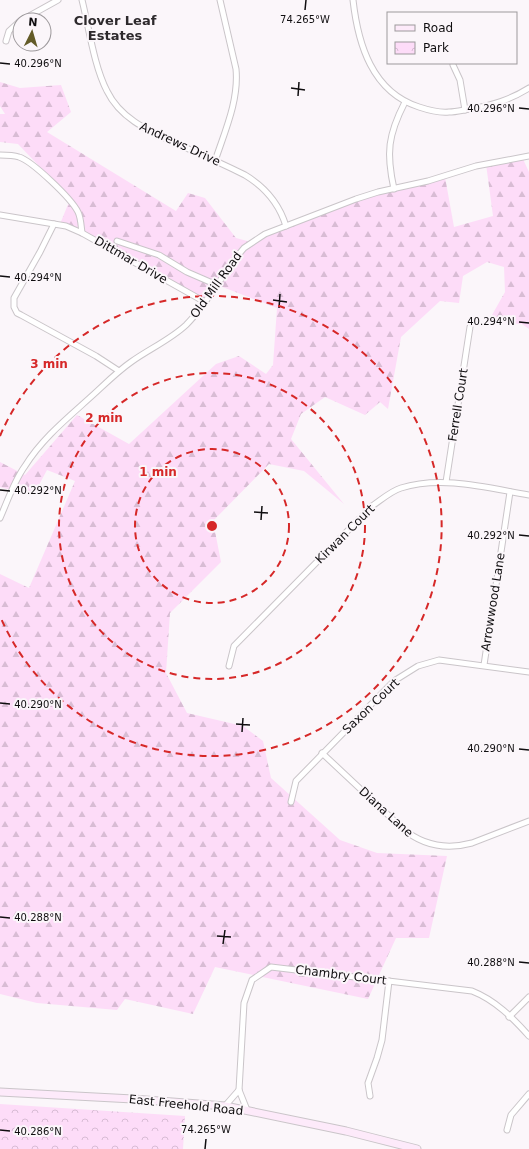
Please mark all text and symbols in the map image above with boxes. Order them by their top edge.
north arrow [12,12,52,52]
legend [387,12,517,64]
district label: Clover Leaf Estates [74,13,157,43]
text: 74.265°W [280,14,330,25]
text: N [28,16,38,29]
text: Road [423,21,453,35]
text: Park [423,41,449,55]
text: 40.296°N [14,58,62,69]
text: 40.296°N [467,103,515,114]
street label: Andrews Drive [137,119,223,169]
street label: Dittmar Drive [92,233,170,287]
street label: Old Mill Road [187,249,245,321]
text: 40.294°N [14,272,62,283]
text: 40.294°N [467,316,515,327]
text: 3 min [30,357,68,371]
street label: Ferrell Court [445,367,471,443]
text: 2 min [85,411,123,425]
text: 1 min [139,465,177,479]
text: 40.292°N [14,485,62,496]
street label: Kirwan Court [313,501,378,566]
centre of rings [205,519,219,533]
text: 40.292°N [467,530,515,541]
street label: Arrowwood Lane [478,552,508,652]
street label: Saxon Court [340,675,402,737]
text: 40.290°N [14,699,62,710]
text: 40.290°N [467,743,515,754]
street label: Diana Lane [356,784,416,840]
text: 40.288°N [14,912,62,923]
text: 40.288°N [467,957,515,968]
street label: Chambry Court [295,962,388,988]
street label: East Freehold Road [128,1092,244,1118]
text: 74.265°W [181,1124,231,1135]
text: 40.286°N [14,1126,62,1137]

